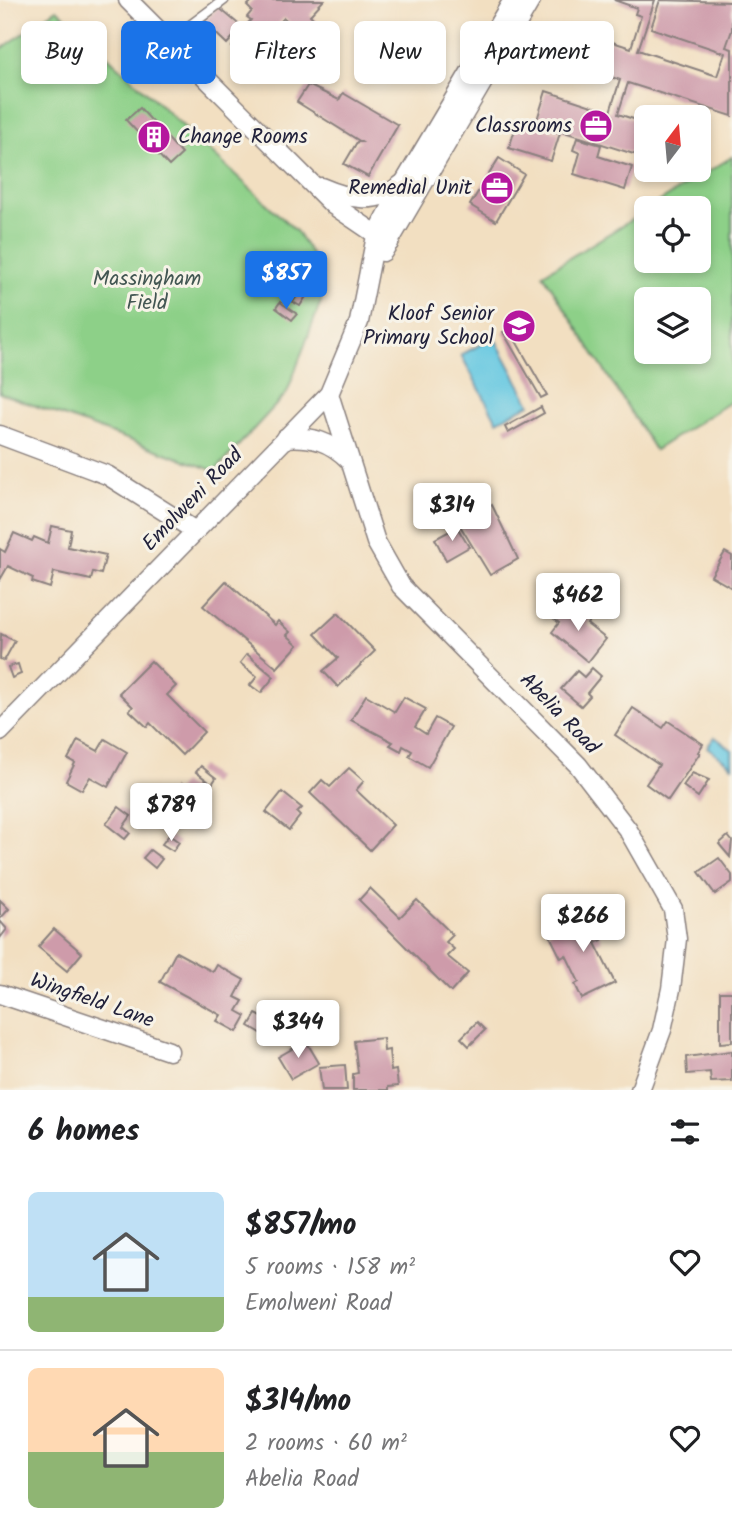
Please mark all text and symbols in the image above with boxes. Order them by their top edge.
chip: Buy [21,21,107,84]
chip: Rent [121,21,216,84]
chip: Filters [230,21,340,84]
chip: New [354,21,446,84]
chip: Apartment [460,21,614,84]
north arrow [634,105,710,182]
map controls [634,105,711,364]
office icon: Classrooms [577,107,615,145]
place label: Classrooms [475,110,572,143]
building icon: Change Rooms [135,118,173,156]
place label: Change Rooms [178,121,308,154]
office icon: Remedial Unit [478,169,516,207]
place label: Remedial Unit [348,172,473,205]
button: locate [634,196,711,273]
pin: $857 [245,252,327,311]
text: $857 [261,256,311,292]
park label: Massingham Field [93,263,201,320]
button: layers [634,287,711,364]
place label: Kloof Senior Primary School [363,298,495,355]
school or university icon: Kloof Senior Primary School [500,307,538,345]
street label: Emolweni Road [135,440,252,560]
pin: $314 [411,484,493,543]
text: $314 [429,488,475,524]
pin: $462 [537,574,619,633]
text: $462 [552,578,604,614]
street label: Abelia Road [511,665,607,763]
pin: $789 [130,784,212,843]
text: $789 [146,788,196,824]
pin: $266 [542,894,624,954]
text: $266 [557,899,609,935]
street label: Wingfield Lane [26,964,159,1038]
pin: $344 [257,1000,339,1060]
text: $344 [272,1005,324,1041]
text: 6 homes [28,1108,140,1156]
icon: filters [666,1113,704,1151]
text: $857/mo [245,1202,357,1250]
icon: home [84,1220,168,1304]
icon: heart [666,1243,704,1281]
text: 5 rooms · 158 m² [245,1250,415,1286]
text: Emolweni Road [245,1286,392,1322]
text: $314/mo [245,1378,351,1426]
icon: home [84,1396,168,1480]
icon: heart [666,1419,704,1457]
text: 2 rooms · 60 m² [245,1426,407,1462]
text: Abelia Road [245,1462,359,1498]

